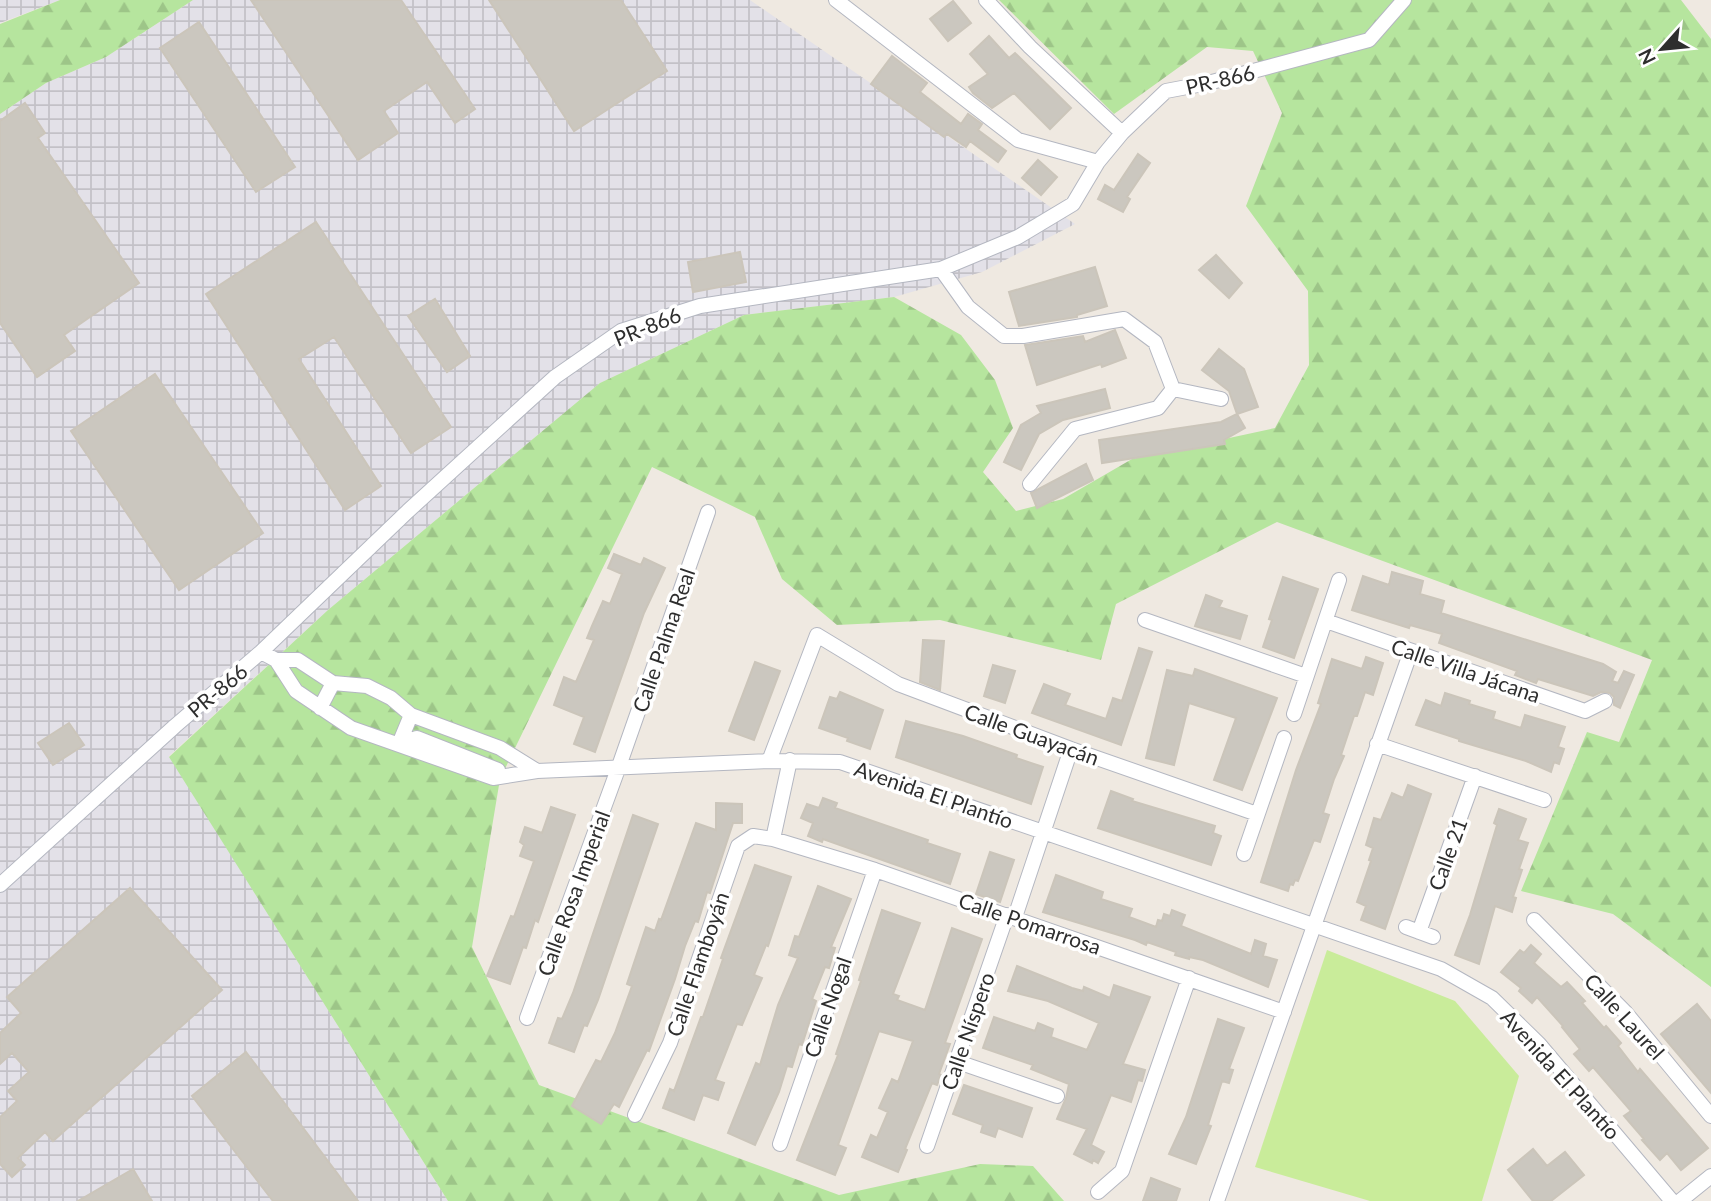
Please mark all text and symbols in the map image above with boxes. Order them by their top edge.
north arrow [1627,14,1697,84]
text: N [1633,45,1660,69]
street label: PR-866 [1183,59,1257,99]
street label: PR-866 [610,301,684,351]
street label: Calle Palma Real [627,565,699,715]
street label: Calle Villa Jácana [1388,633,1544,707]
street label: PR-866 [182,658,252,722]
street label: Calle Guayacán [961,698,1103,770]
street label: Avenida El Plantío [851,755,1017,833]
street label: Calle Rosa Imperial [531,807,615,979]
street label: Calle 21 [1422,814,1472,894]
street label: Calle Pomarrosa [956,887,1104,959]
street label: Calle Flamboyán [661,888,733,1040]
street label: Calle Nogal [798,953,856,1061]
street label: Calle Laurel [1580,968,1670,1064]
street label: Calle Níspero [935,969,999,1093]
street label: Avenida El Plantío [1496,1004,1626,1144]

